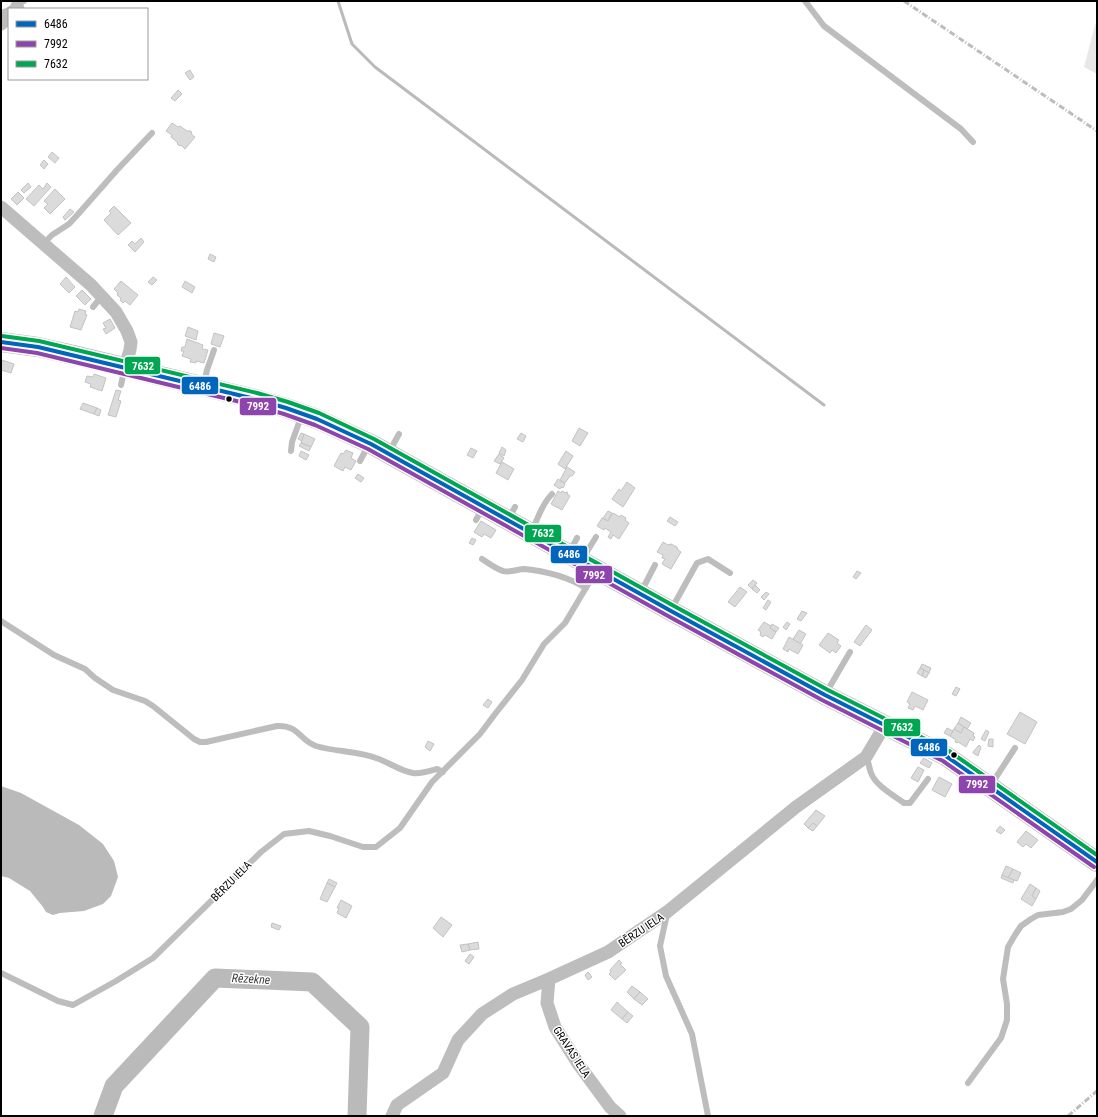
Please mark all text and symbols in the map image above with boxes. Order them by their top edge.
legend [8,8,148,80]
text: 6486 [44,17,68,31]
text: 7992 [44,37,68,51]
text: 7632 [44,57,68,71]
line badge: 7632 [124,356,161,375]
text: 7632 [132,360,155,373]
line badge: 6486 [181,376,219,395]
text: 6486 [189,380,212,393]
unlabelled marker [224,394,234,404]
line badge: 7992 [239,397,277,416]
text: 7992 [247,400,270,413]
line badge: 7632 [524,524,562,543]
text: 7632 [532,527,555,540]
line badge: 6486 [550,545,588,564]
text: 6486 [558,548,581,561]
line badge: 7992 [575,565,613,584]
text: 7992 [583,569,606,582]
line badge: 7632 [883,718,921,737]
text: 7632 [891,721,914,734]
line badge: 6486 [910,738,948,757]
text: 6486 [918,741,941,754]
unlabelled marker [949,750,959,760]
line badge: 7992 [958,775,996,794]
text: 7992 [966,778,989,791]
street label: BĒRZU IELA [208,858,255,904]
street label: BĒRZU IELA [616,910,667,950]
water label: Rēzekne [231,971,271,987]
street label: GRAVAS IELA [550,1024,593,1081]

